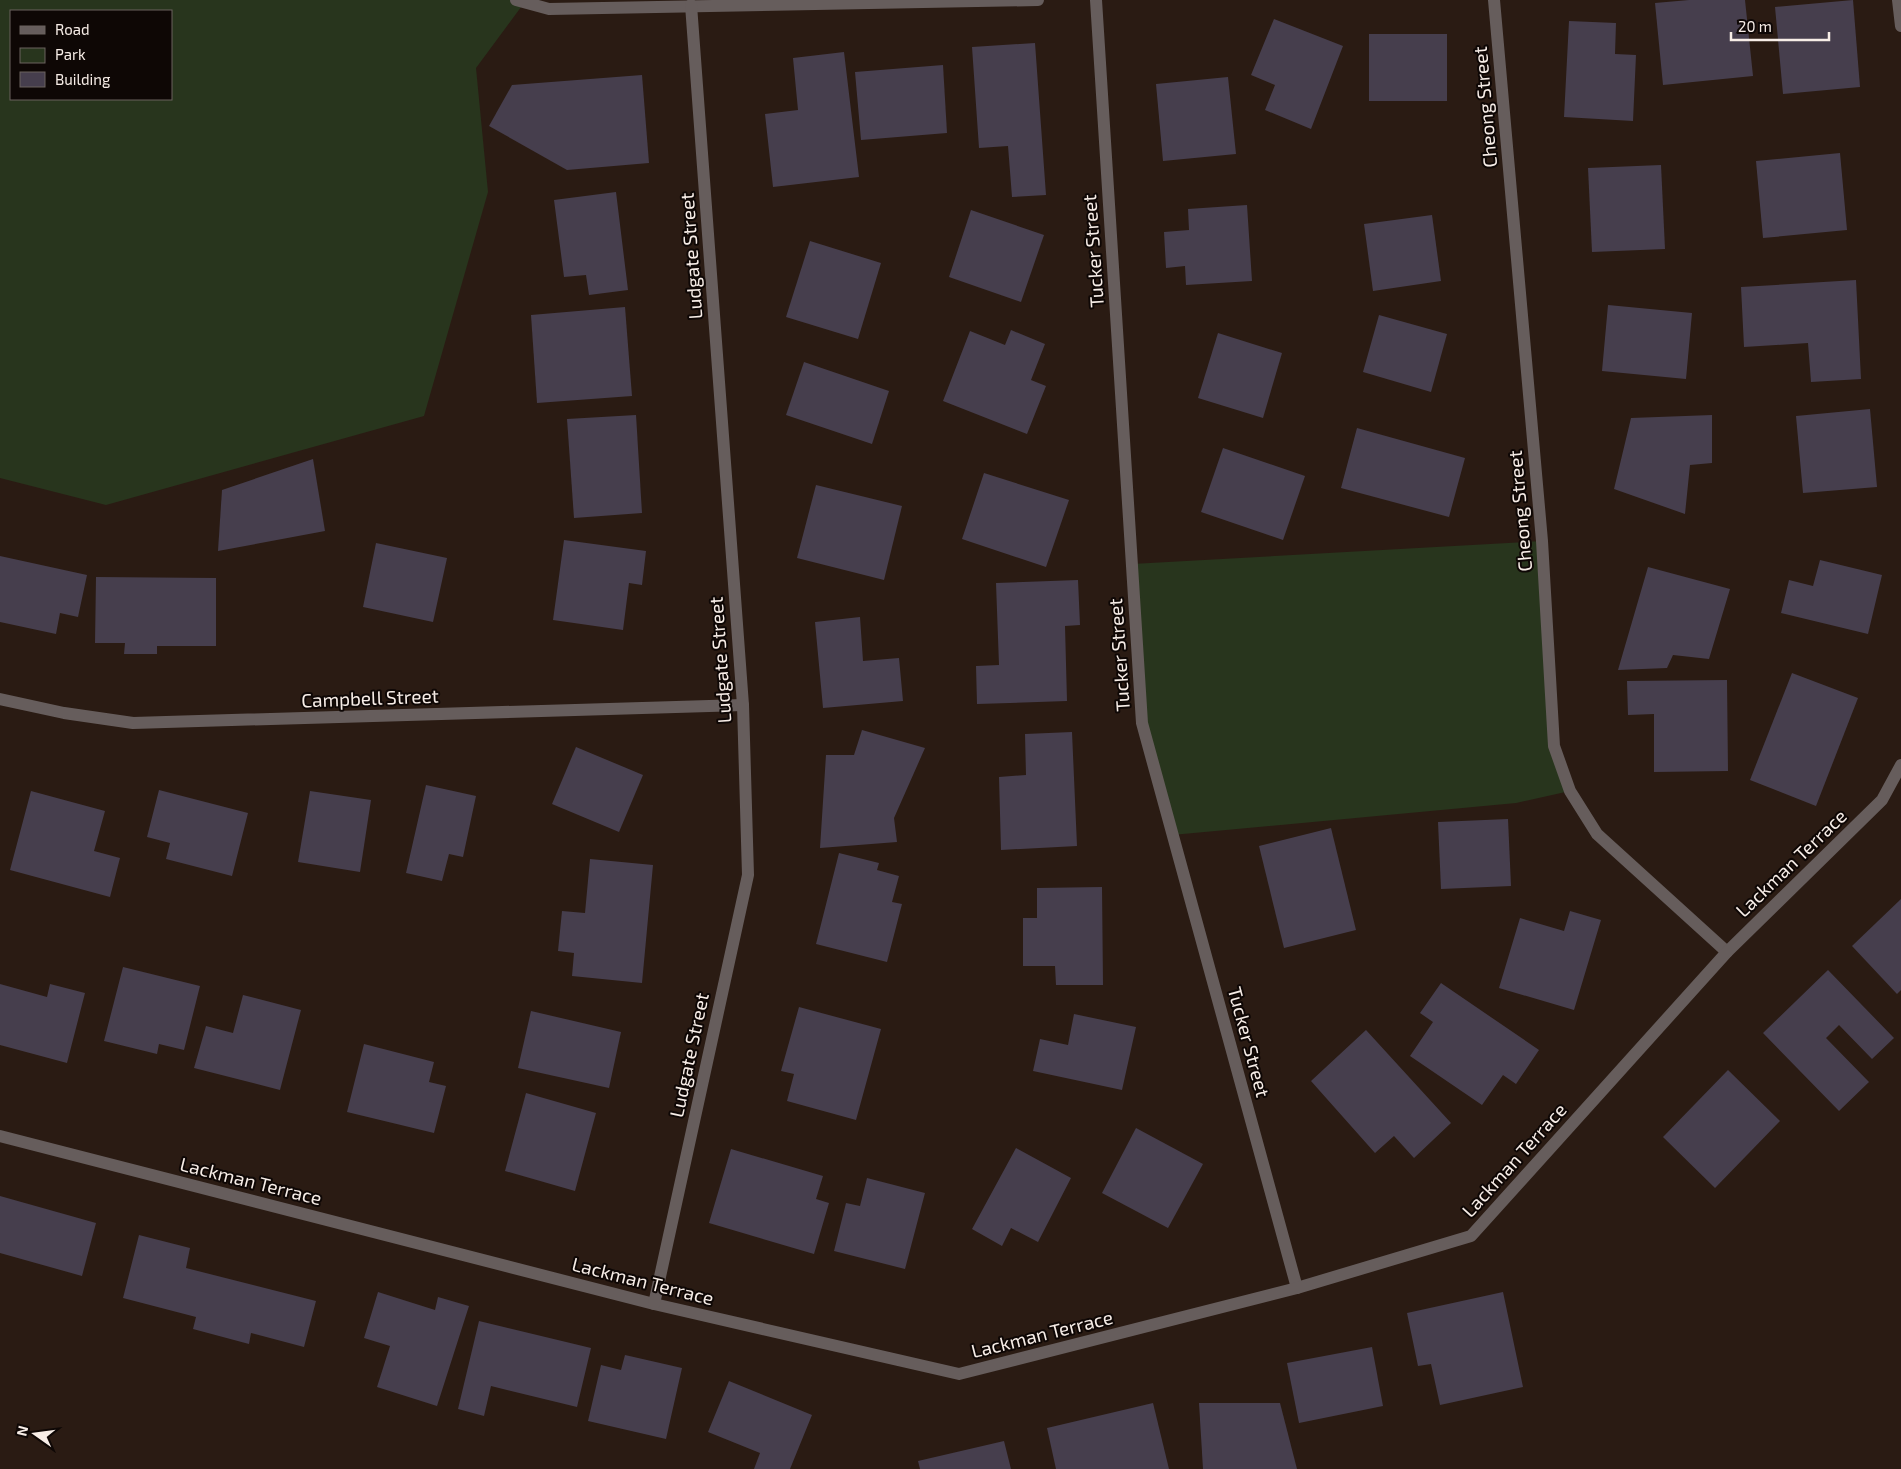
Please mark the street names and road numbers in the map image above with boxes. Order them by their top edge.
street label: Cheong Street [1468,45,1501,169]
street label: Ludgate Street [675,192,706,320]
street label: Tucker Street [1077,194,1108,308]
street label: Cheong Street [1503,449,1536,573]
street label: Ludgate Street [704,596,735,724]
street label: Tucker Street [1103,598,1134,712]
street label: Campbell Street [301,684,439,711]
street label: Lackman Terrace [1730,804,1851,921]
street label: Tucker Street [1224,984,1275,1100]
street label: Ludgate Street [664,990,713,1119]
street label: Lackman Terrace [1457,1098,1571,1221]
street label: Lackman Terrace [178,1152,324,1209]
street label: Lackman Terrace [570,1252,716,1309]
street label: Lackman Terrace [969,1305,1115,1362]

